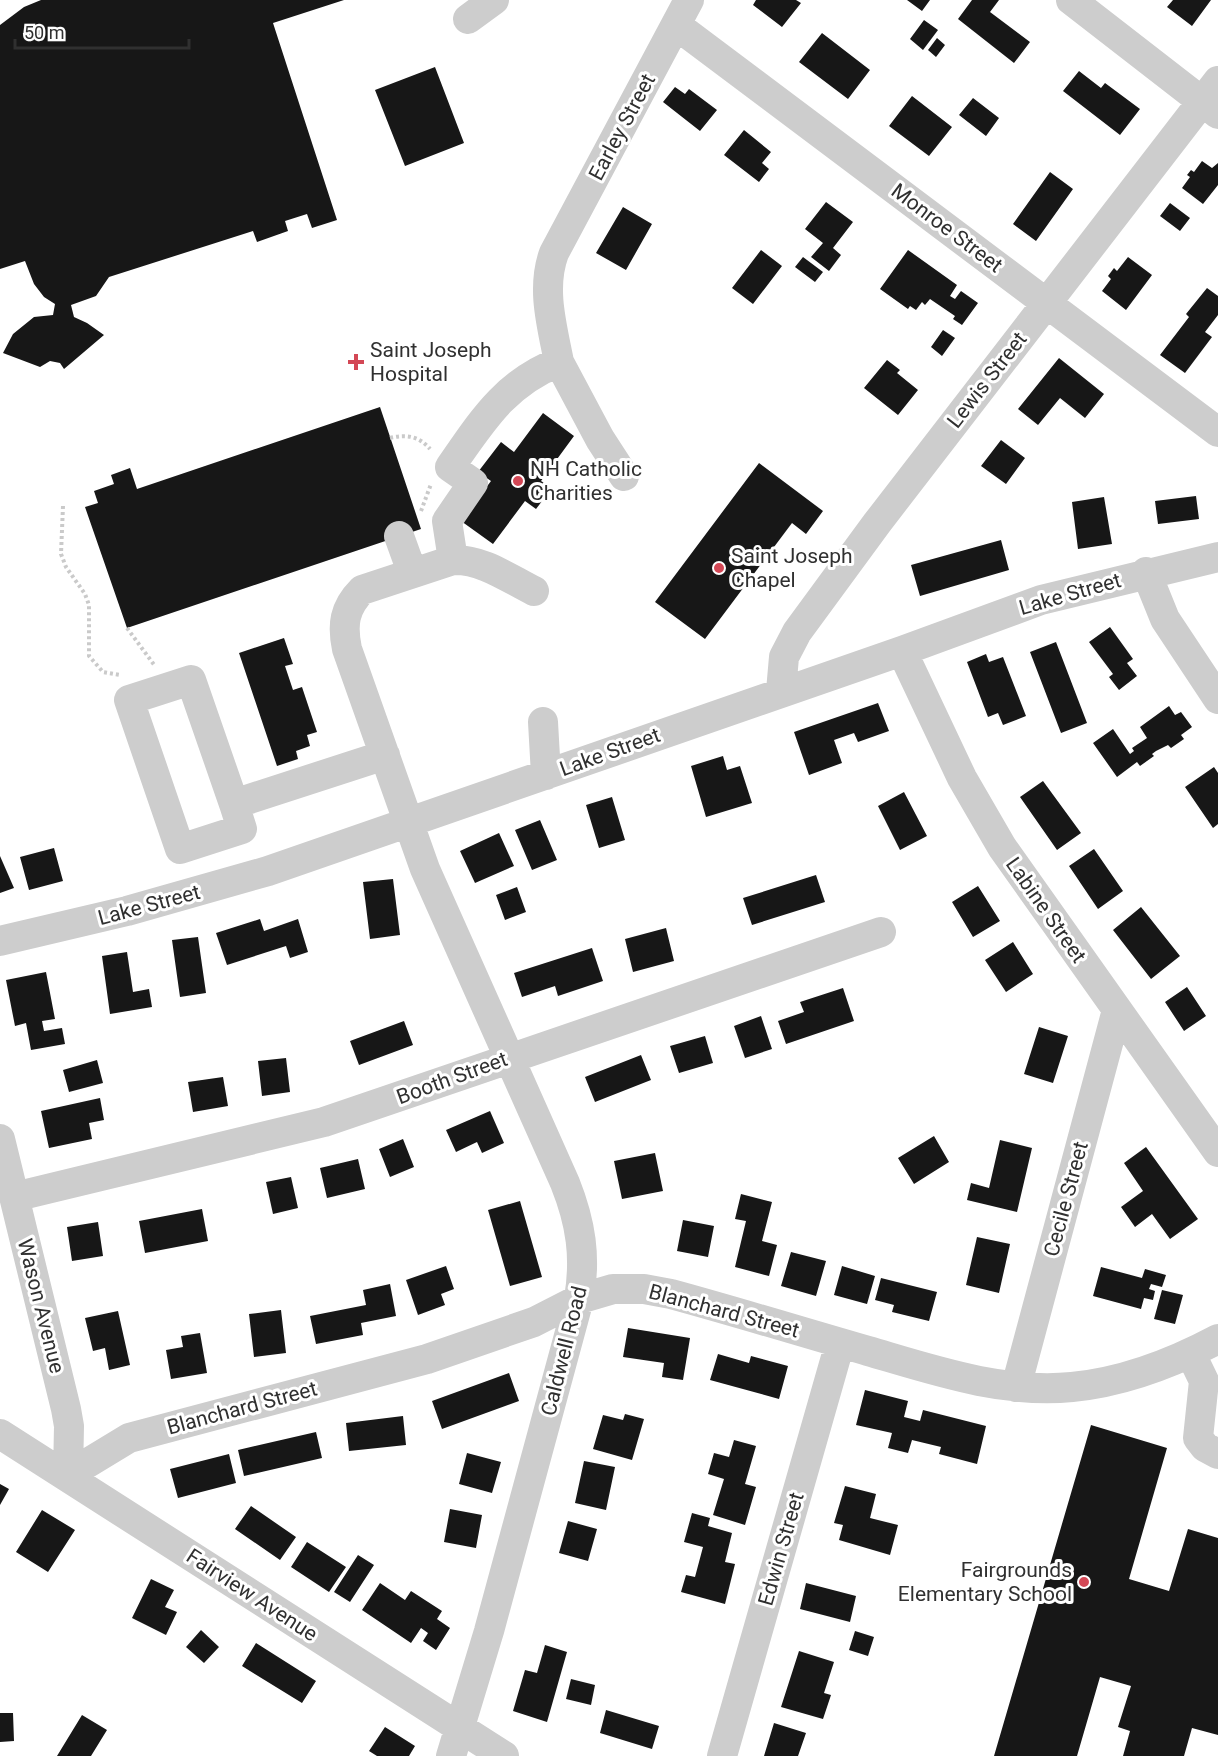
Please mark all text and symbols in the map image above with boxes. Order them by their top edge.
scale bar [15,12,189,50]
text: 50 m [24,22,64,43]
street label: Earley Street [584,70,660,184]
street label: Monroe Street [887,179,1007,278]
street label: Lewis Street [942,327,1032,433]
place label: Saint Joseph Hospital [370,338,492,386]
marker: Saint Joseph Hospital [347,353,365,371]
place label: NH Catholic Charities [530,457,642,505]
marker: NH Catholic Charities [511,474,525,488]
place label: Saint Joseph Chapel [731,544,853,592]
marker: Saint Joseph Chapel [712,561,726,575]
street label: Lake Street [1016,568,1124,620]
street label: Lake Street [557,723,664,781]
street label: Labine Street [1001,853,1091,967]
street label: Lake Street [95,880,203,930]
street label: Booth Street [393,1047,511,1109]
street label: Cecile Street [1039,1139,1093,1259]
street label: Wason Avenue [13,1236,69,1376]
street label: Blanchard Street [646,1279,802,1343]
street label: Caldwell Road [536,1284,592,1418]
street label: Blanchard Street [164,1376,320,1440]
street label: Edwin Street [753,1489,809,1608]
street label: Fairview Avenue [182,1544,322,1646]
place label: Fairgrounds Elementary School [898,1558,1072,1606]
marker: Fairgrounds Elementary School [1077,1575,1091,1589]

